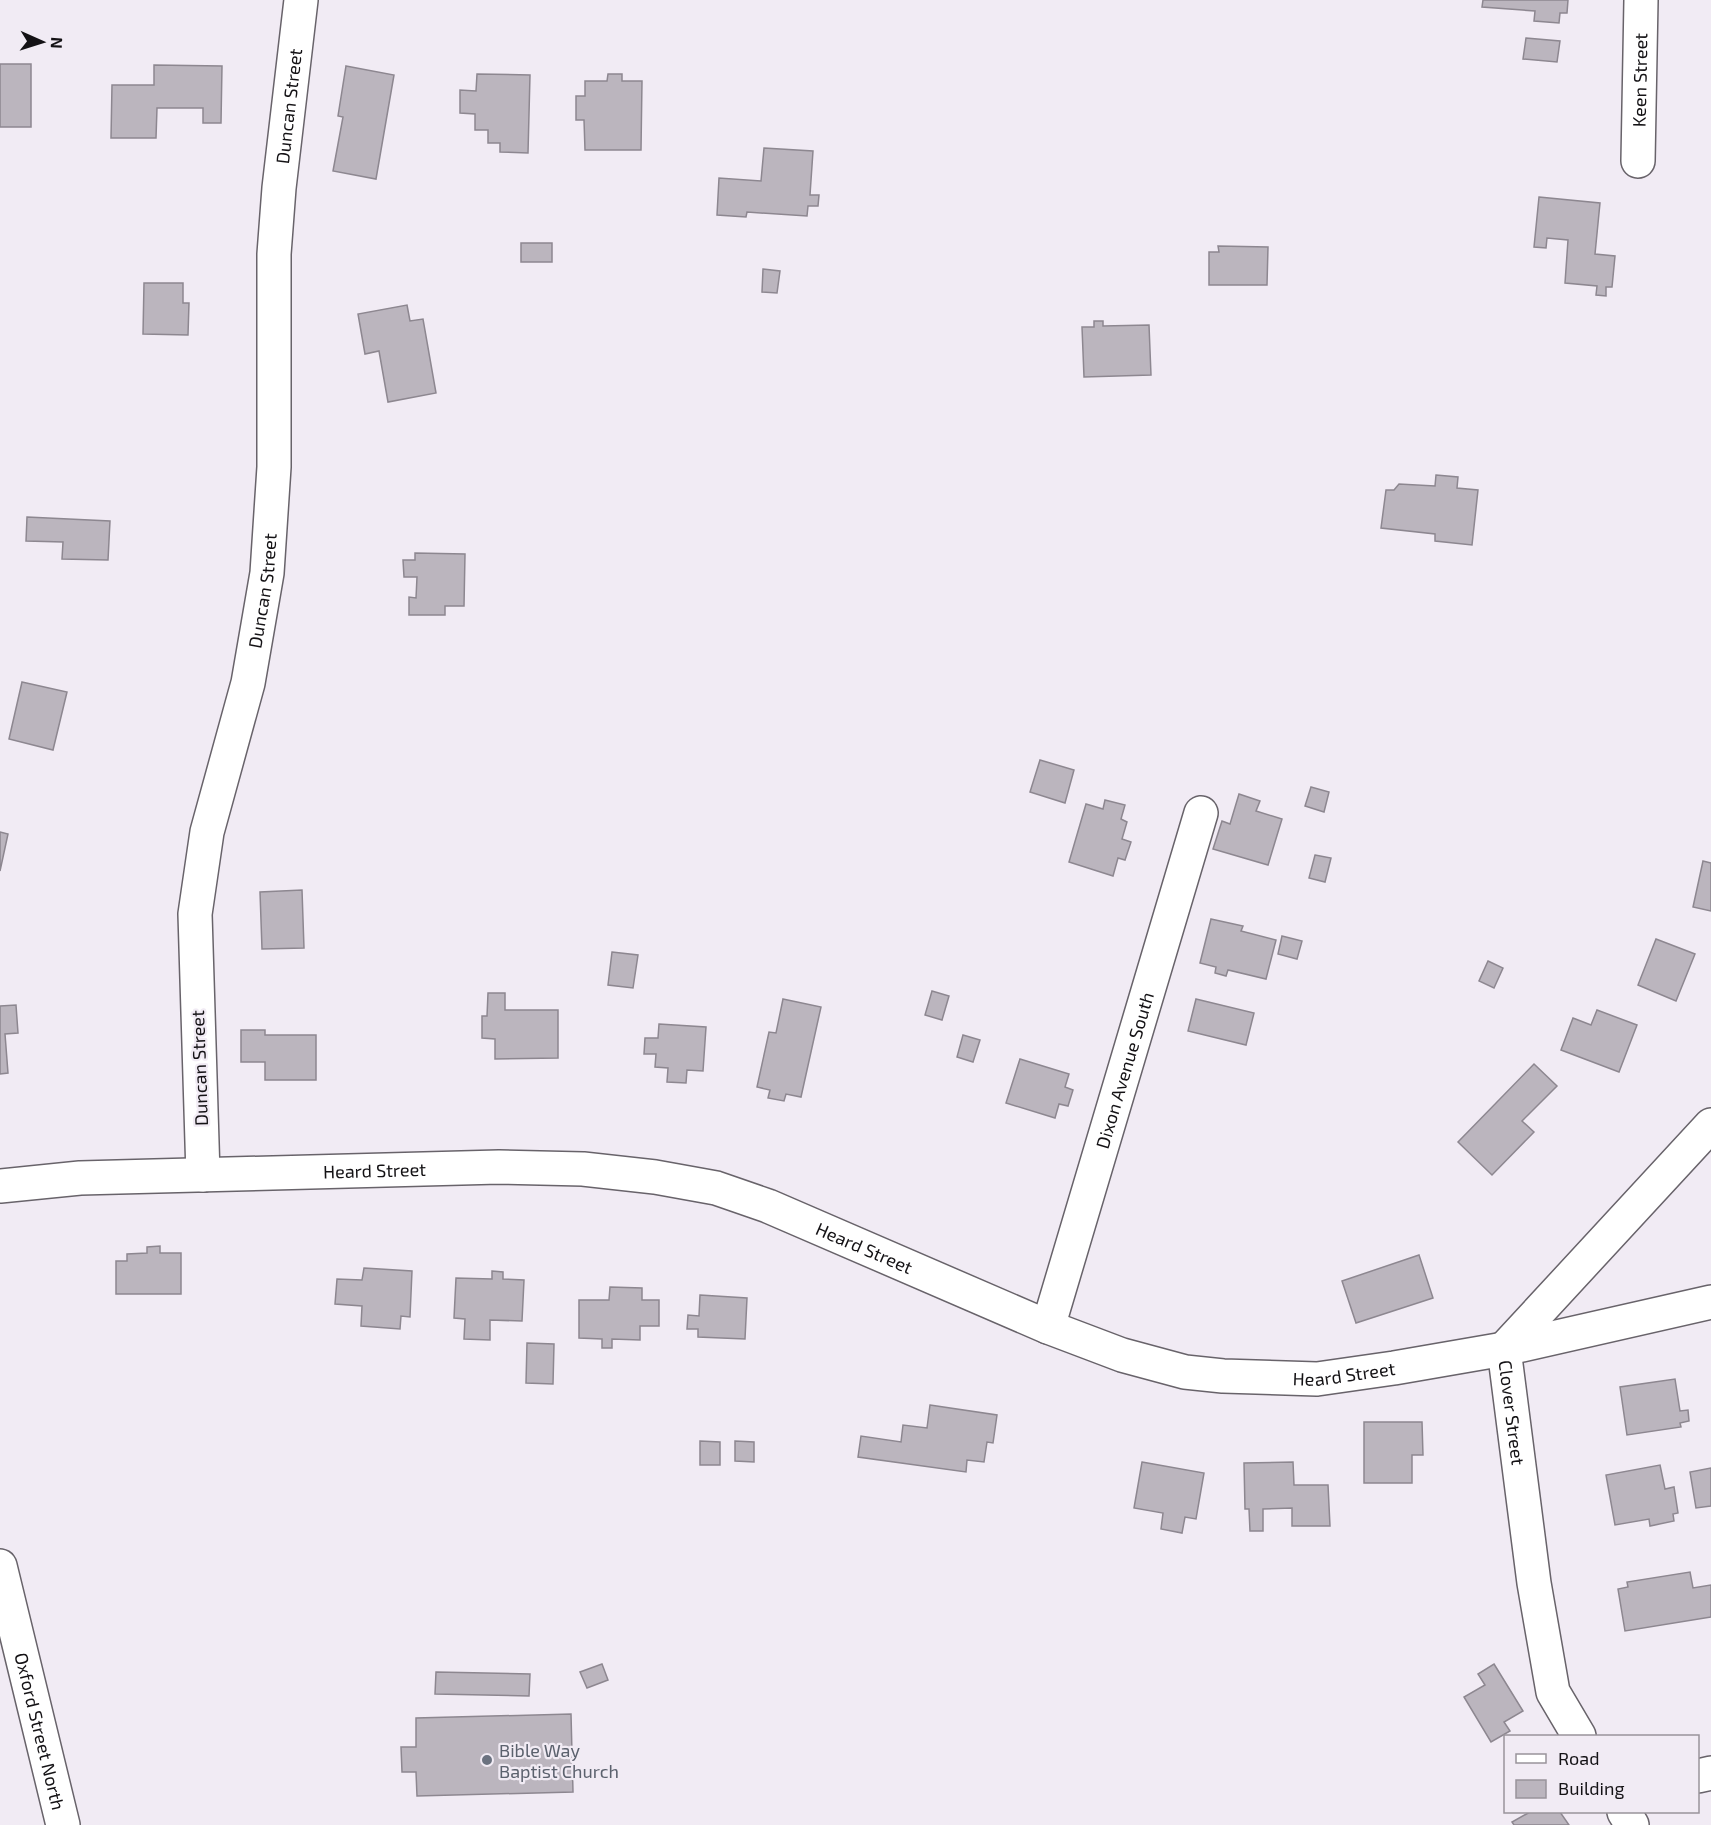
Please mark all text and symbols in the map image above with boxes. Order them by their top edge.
north arrow [12,12,72,72]
street label: Keen Street [1628,33,1651,127]
text: N [48,37,67,49]
street label: Duncan Street [271,47,306,165]
street label: Duncan Street [243,532,281,650]
street label: Dixon Avenue South [1091,989,1158,1151]
street label: Duncan Street [186,1010,212,1126]
street label: Heard Street [323,1158,426,1183]
street label: Heard Street [813,1217,916,1278]
street label: Heard Street [1292,1357,1397,1390]
street label: Clover Street [1495,1359,1530,1466]
street label: Oxford Street North [10,1650,70,1812]
legend [1504,1735,1699,1813]
place label: Bible Way Baptist Church [499,1739,619,1782]
text: Road [1558,1747,1599,1769]
marker: Bible Way Baptist Church [480,1753,494,1767]
text: Building [1558,1777,1625,1799]

